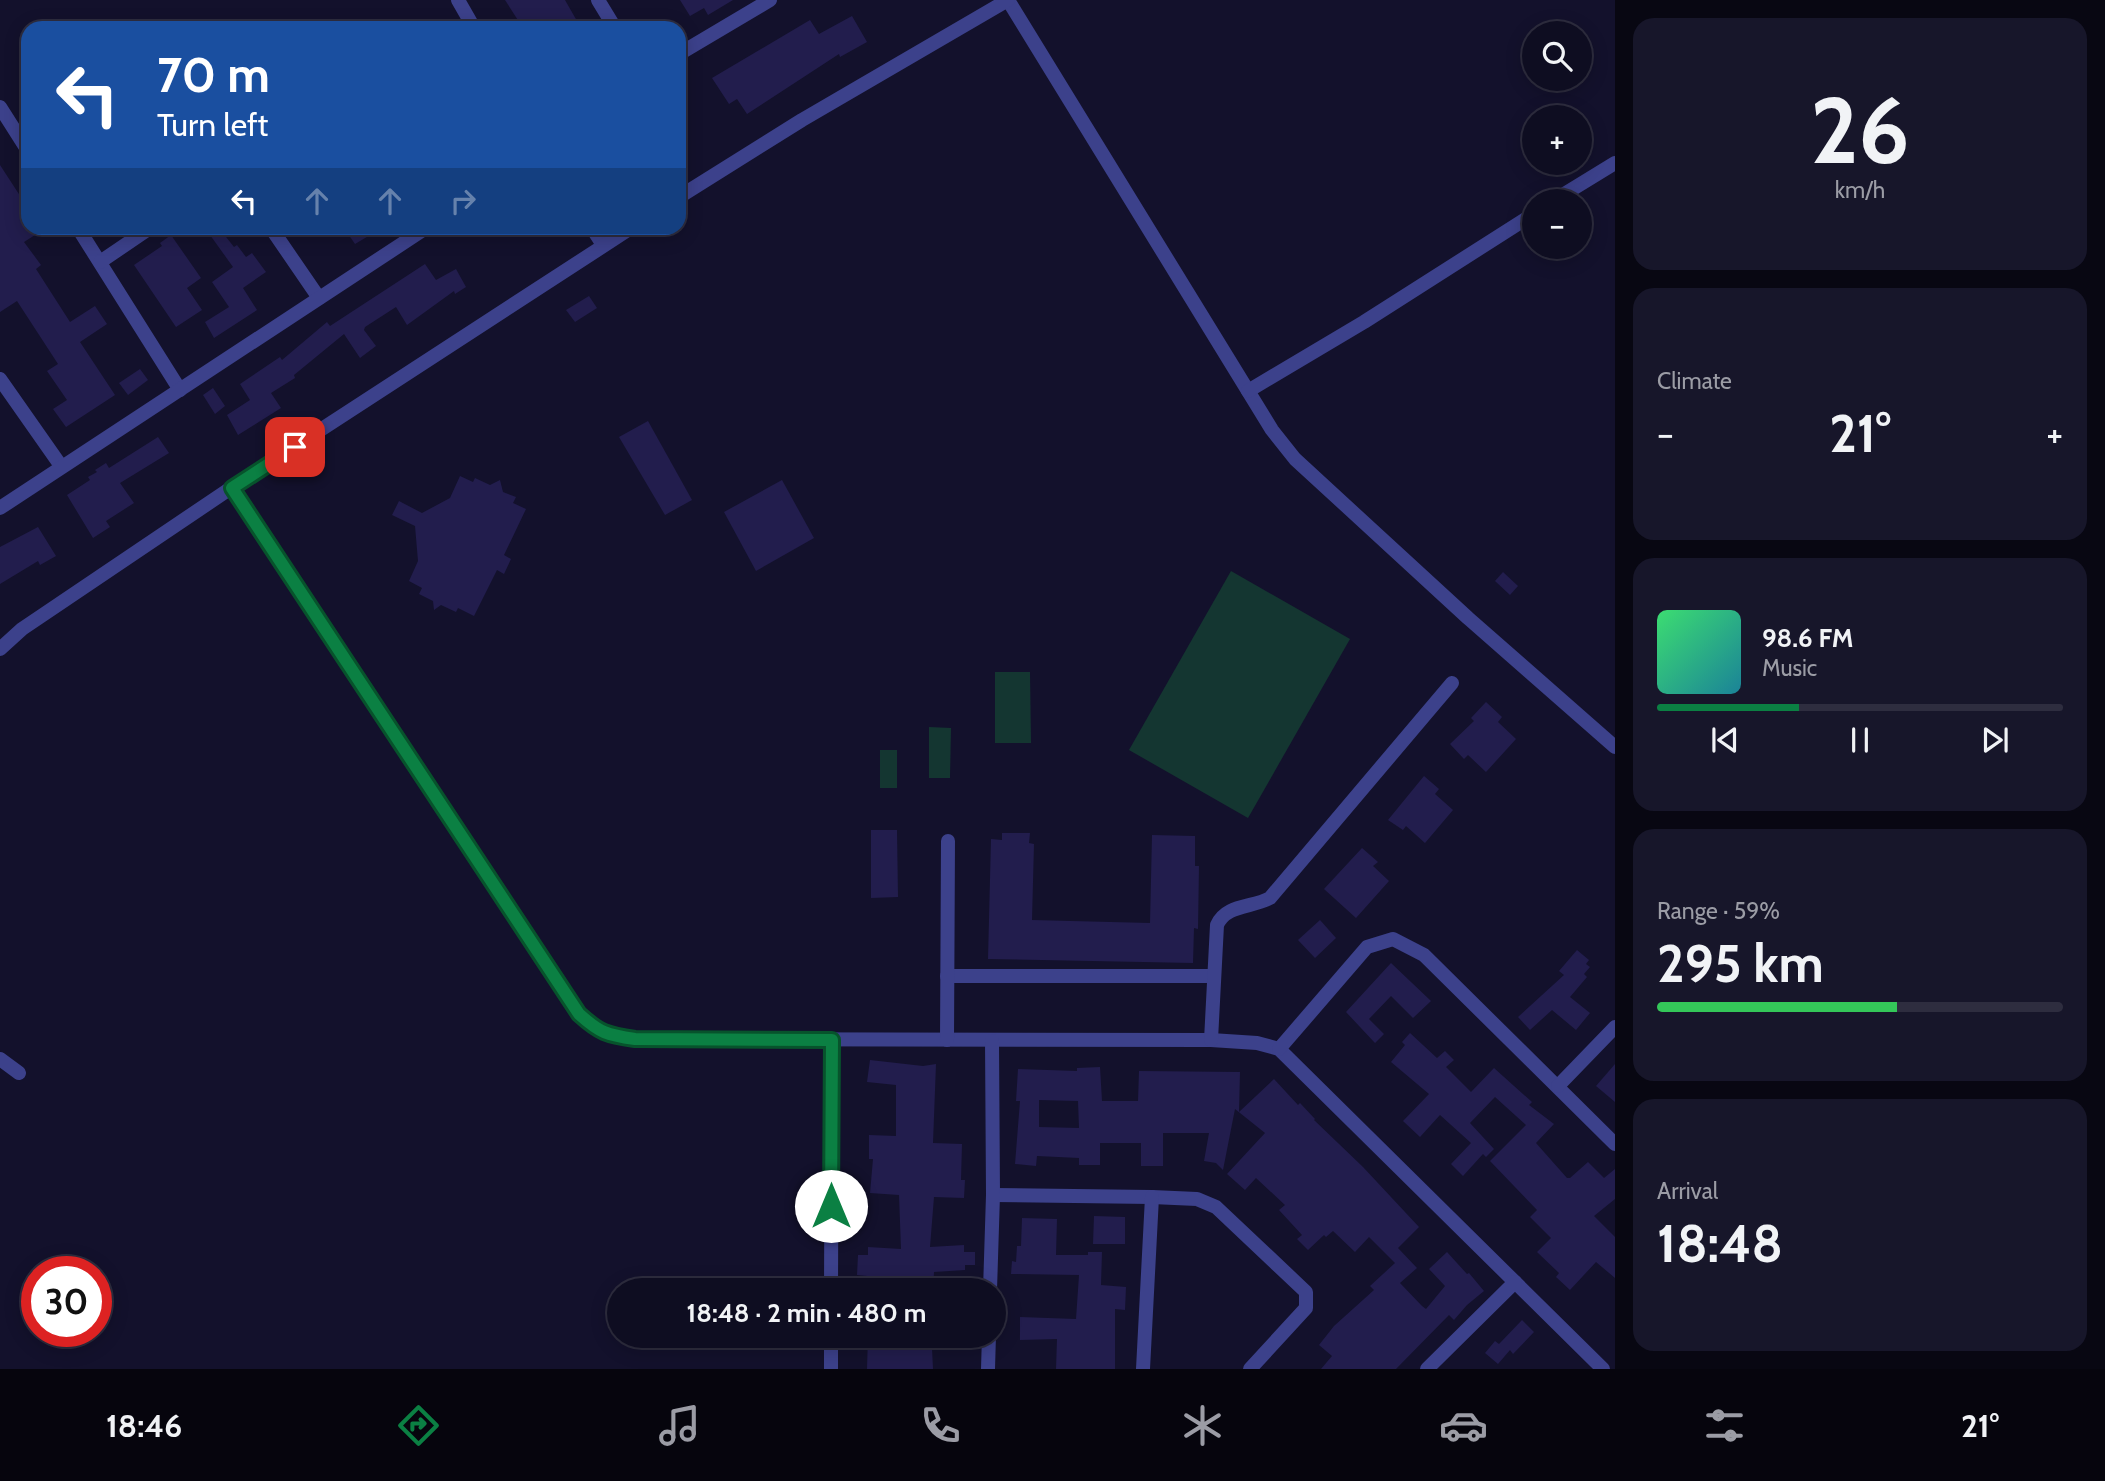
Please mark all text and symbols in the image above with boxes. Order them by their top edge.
map controls [1522,21,1592,259]
button: search [1522,21,1592,91]
text: 70 m [157,45,270,104]
icon: left [42,49,133,140]
text: 26 [1810,75,1910,186]
text: Turn left [157,105,268,144]
button: + [1522,105,1592,175]
text: km/h [1835,176,1885,204]
icon: left [225,182,263,220]
icon: ahead [298,182,336,220]
icon: ahead [371,182,409,220]
icon: right [444,182,482,220]
button: − [1522,189,1592,259]
text: Climate [1657,367,1732,395]
text: 21° [1829,402,1891,465]
text: − [1657,410,1674,457]
text: + [2046,410,2063,457]
pin [265,417,325,477]
icon: arrive [276,428,314,466]
text: 98.6 FM [1762,622,1853,654]
text: Music [1762,654,1817,682]
icon: previous [1706,721,1744,759]
icon: pause [1841,721,1879,759]
icon: next [1976,721,2014,759]
text: Range · 59% [1657,897,1780,925]
text: 295 km [1657,932,1824,995]
position arrow [794,1169,868,1243]
text: Arrival [1657,1177,1718,1205]
text: 18:48 [1657,1212,1783,1275]
speed limit sign: 30 [21,1256,112,1347]
text: 18:48 · 2 min · 480 m [687,1297,926,1329]
icon: directions [394,1401,443,1450]
icon: music [655,1401,704,1450]
icon: phone [916,1401,965,1450]
icon: climate [1178,1401,1227,1450]
icon: car [1439,1401,1488,1450]
icon: filters [1700,1401,1749,1450]
text: 18:46 [106,1406,182,1445]
text: 21° [1961,1406,1999,1445]

